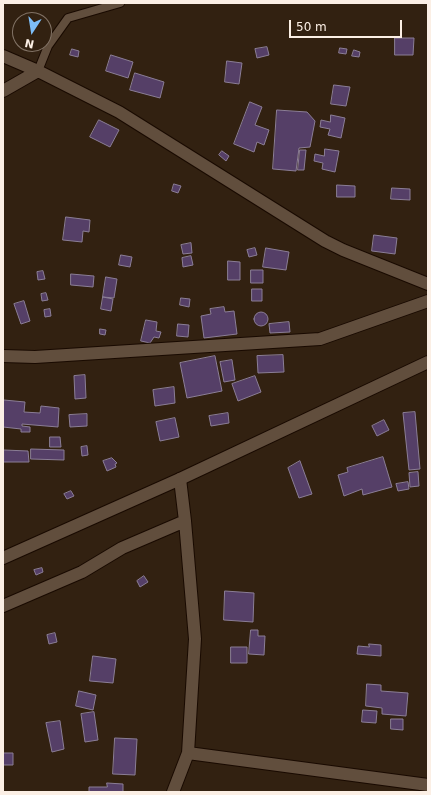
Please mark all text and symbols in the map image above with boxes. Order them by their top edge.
north arrow [12,12,52,52]
scale bar [291,12,404,38]
text: 50 m [296,20,327,34]
text: N [24,36,35,51]

